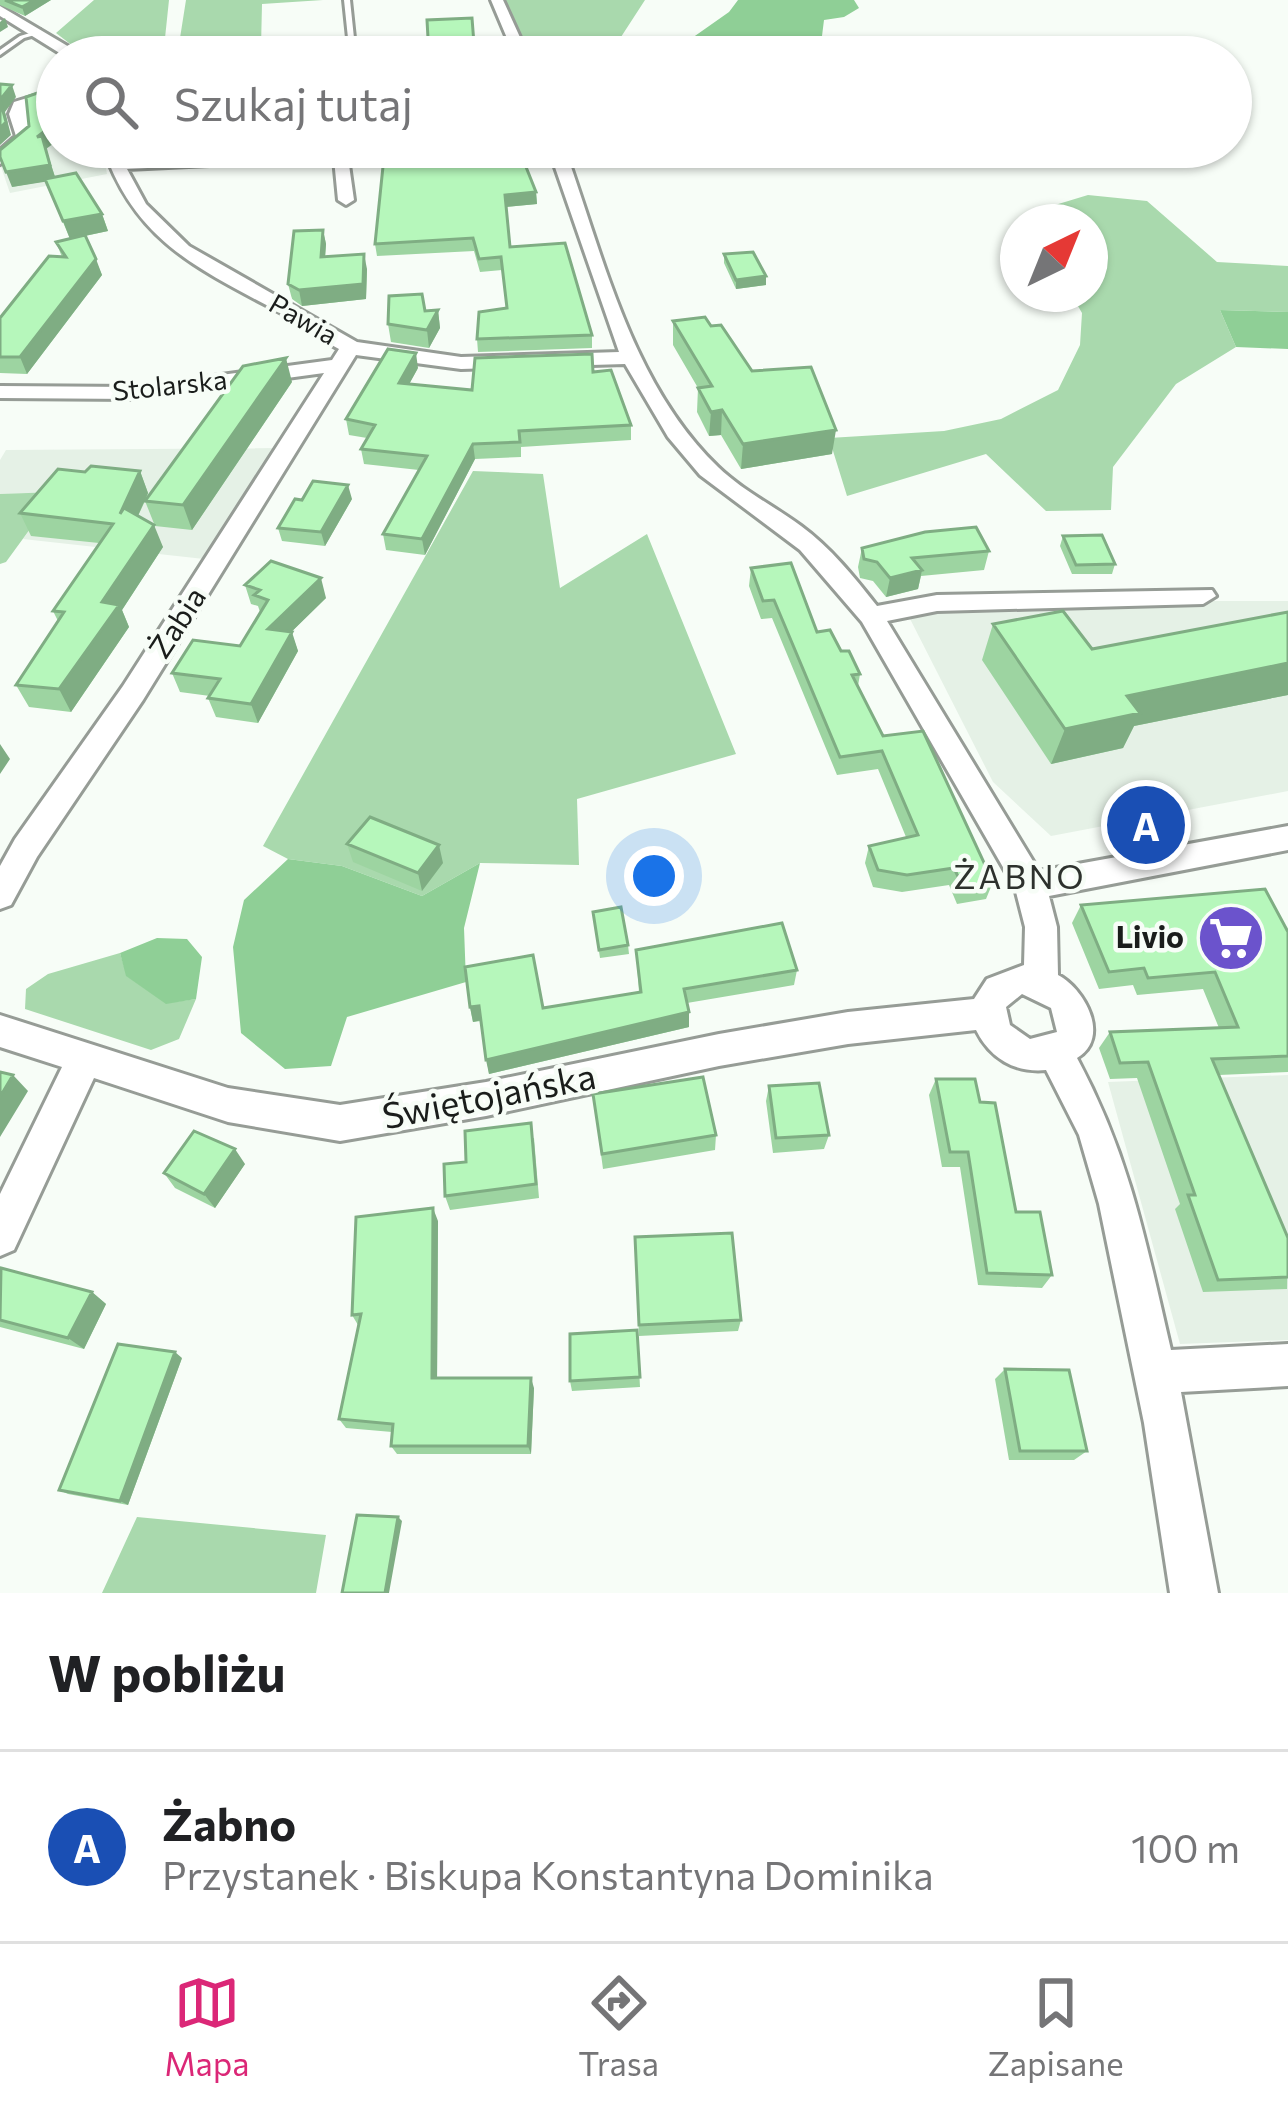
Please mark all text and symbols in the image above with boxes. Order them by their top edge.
search box [36,36,1252,168]
icon: search [78,69,144,135]
text: Szukaj tutaj [174,75,413,130]
north arrow [1000,204,1108,312]
street label: Pawia [264,286,344,351]
street label: Stolarska [111,362,229,407]
street label: Żabia [139,579,212,664]
pin: A [1107,780,1185,870]
your location [624,846,684,906]
district label: ŻABNO [953,855,1087,896]
supermarket icon: Livio [1196,903,1266,973]
place label: Livio [1116,917,1184,954]
street label: Świętojańska [378,1052,599,1136]
text: W pobliżu [48,1640,285,1703]
text: Żabno [162,1795,296,1850]
text: A [73,1823,101,1871]
text: 100 m [1131,1823,1240,1871]
text: Przystanek · Biskupa Konstantyna Dominika [162,1850,934,1898]
tab: Mapa [164,1970,250,2083]
tab: Trasa [578,1970,659,2083]
tab: Zapisane [988,1970,1124,2083]

